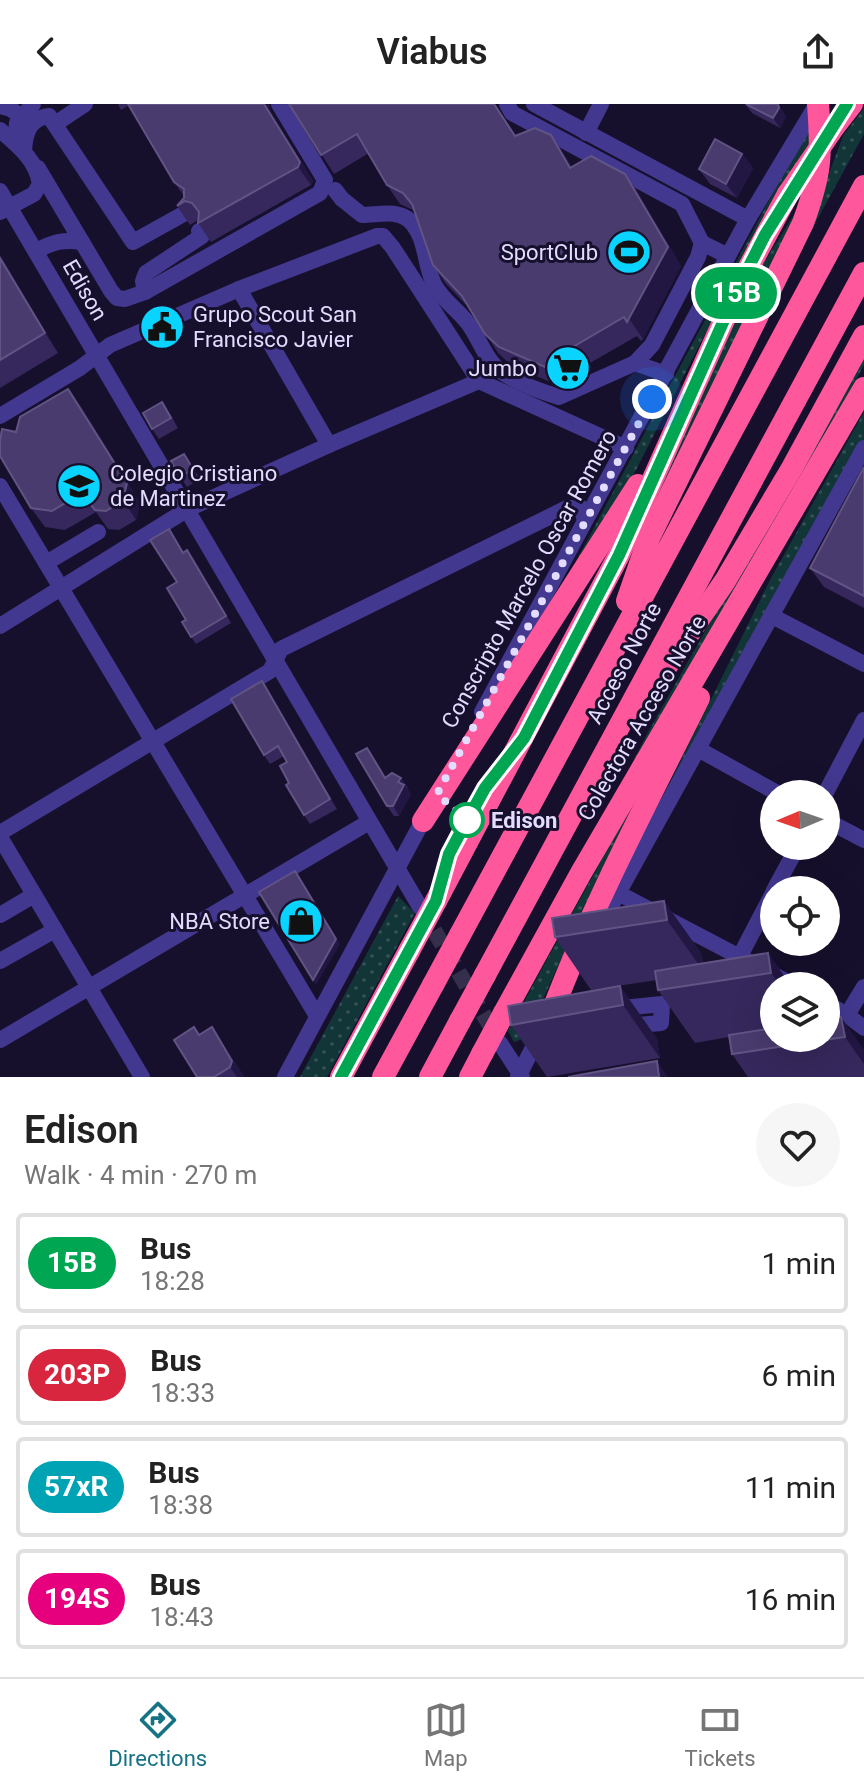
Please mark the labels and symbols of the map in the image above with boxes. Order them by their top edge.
sports icon: SportClub [605,228,653,276]
place label: SportClub [501,240,598,265]
street label: Edison [58,255,112,325]
line badge: 15B [690,267,782,319]
place label: Grupo Scout San Francisco Javier [193,302,357,352]
public building icon: Grupo Scout San Francisco Javier [138,303,186,351]
supermarket icon: Jumbo [544,344,592,392]
place label: Jumbo [469,356,537,381]
your location [632,379,672,419]
street label: Conscripto Marcelo Oscar Romero [436,426,622,732]
place label: Colegio Cristiano de Martinez [110,461,277,511]
school or university icon: Colegio Cristiano de Martinez [55,462,103,510]
street label: Acceso Norte [582,598,666,728]
street label: Colectora Acceso Norte [573,611,711,825]
north arrow [760,780,840,860]
marker: Edison [450,803,484,837]
place label: Edison [491,808,557,833]
shop icon: NBA Store [277,897,325,945]
place label: NBA Store [169,909,270,934]

